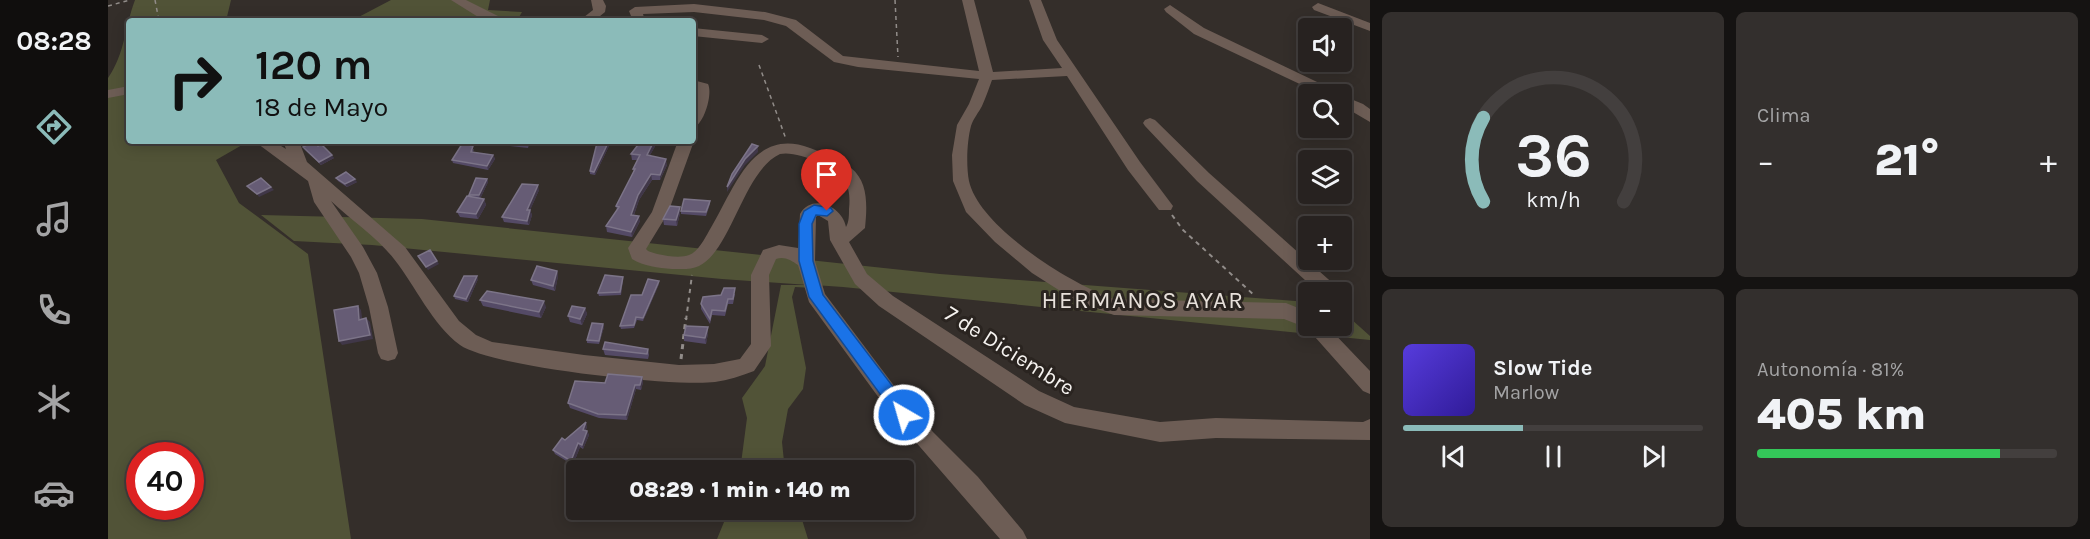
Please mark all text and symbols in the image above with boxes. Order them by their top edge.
map controls [1298,18,1352,336]
button: sound [1298,18,1352,72]
text: 08:28 [16,25,92,57]
text: 120 m [255,40,372,90]
icon: right [156,42,234,120]
button: search [1298,84,1352,138]
text: 18 de Mayo [255,91,388,123]
text: Clima [1757,104,1811,127]
icon: directions [33,106,75,148]
text: 36 [1515,119,1591,192]
text: 21° [1874,134,1940,186]
text: − [1757,142,1774,180]
text: + [2040,142,2057,180]
pin [801,149,852,211]
button: layers [1298,150,1352,204]
icon: arrive [810,158,843,191]
text: km/h [1526,187,1580,212]
icon: music [33,198,75,240]
button: + [1298,216,1352,270]
button: − [1298,282,1352,336]
district label: HERMANOS AYAR [1041,286,1245,314]
icon: phone [33,289,75,331]
street label: 7 de Diciembre [940,301,1079,401]
text: Slow Tide [1493,355,1593,381]
text: Autonomía · 81% [1757,358,1904,381]
icon: climate [33,381,75,423]
text: Marlow [1493,381,1559,404]
position arrow [872,383,936,447]
text: 405 km [1757,388,1926,440]
icon: previous [1437,440,1470,473]
icon: pause [1537,440,1570,473]
icon: next [1637,440,1670,473]
speed limit sign: 40 [126,442,204,520]
icon: car [33,472,75,514]
text: 08:29 · 1 min · 140 m [629,477,851,503]

